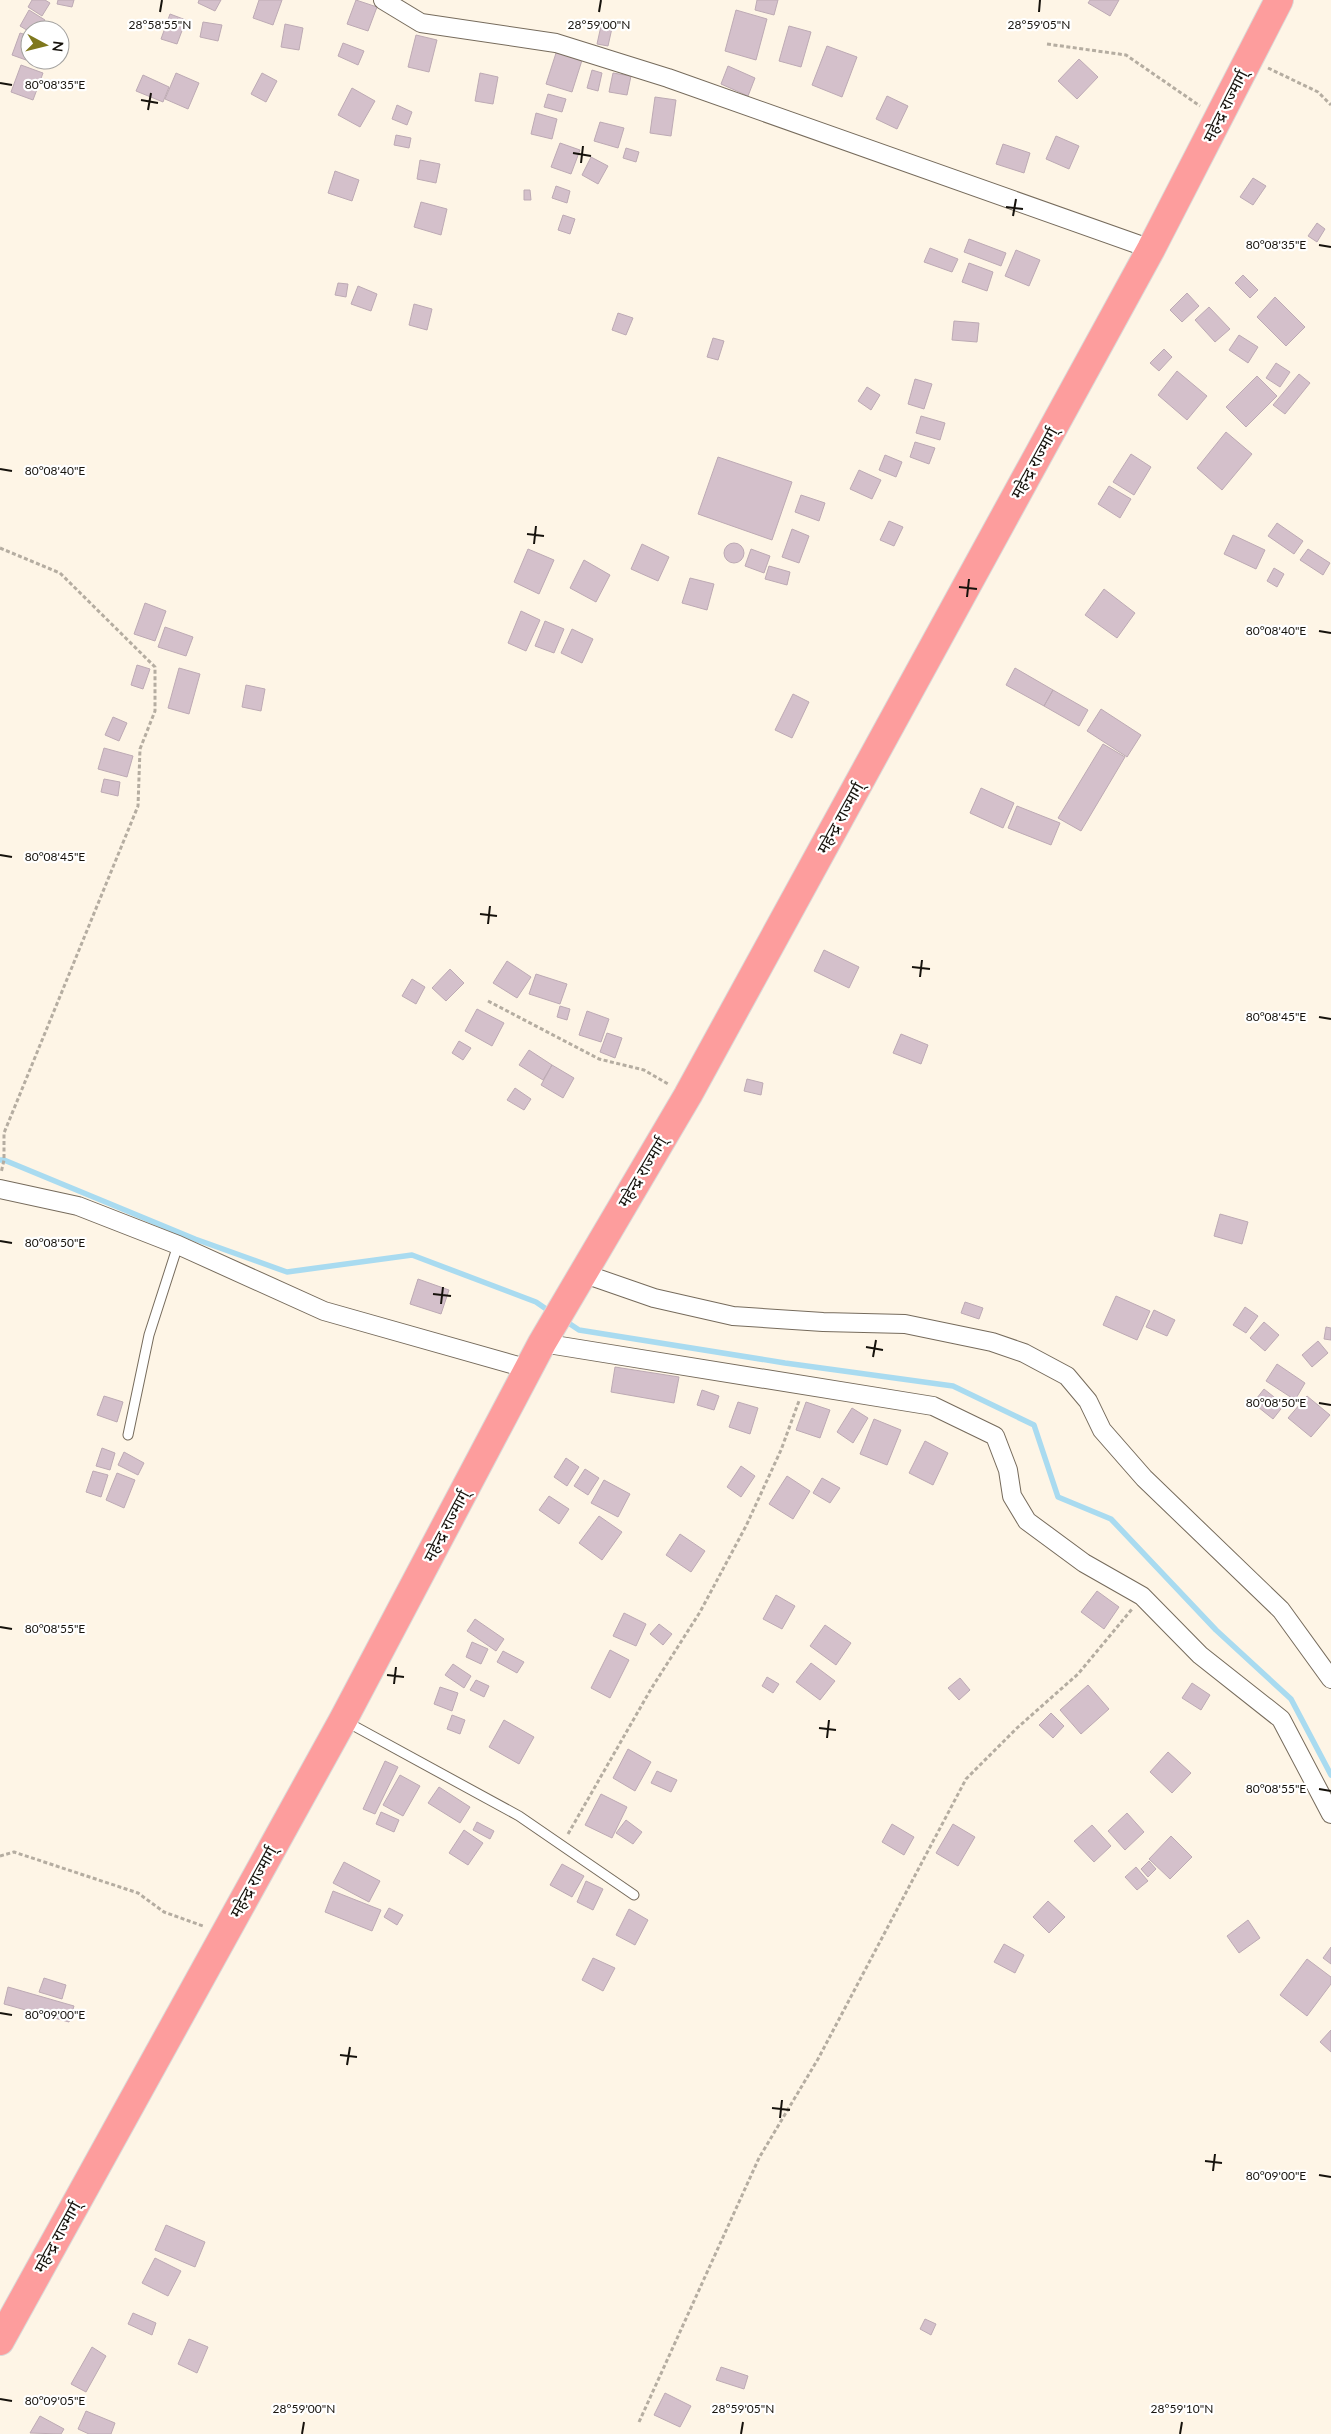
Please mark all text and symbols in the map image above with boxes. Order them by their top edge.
text: 28°58'55"N [129,17,191,32]
text: 28°59'00"N [568,17,630,32]
text: 28°59'05"N [1008,17,1070,32]
north arrow [20,20,70,70]
text: N [49,40,67,53]
street label: महेन्द्र राज्मार्ग् [1198,64,1254,146]
text: 80°08'35"E [25,77,85,92]
text: 80°08'35"E [1246,237,1306,252]
street label: महेन्द्र राज्मार्ग् [1006,421,1064,503]
text: 80°08'40"E [25,463,85,478]
text: 80°08'40"E [1246,623,1306,638]
street label: महेन्द्र राज्मार्ग् [812,776,870,858]
text: 80°08'45"E [25,849,85,864]
text: 80°08'45"E [1246,1009,1306,1024]
street label: महेन्द्र राज्मार्ग् [613,1131,673,1211]
text: 80°08'50"E [25,1235,85,1250]
text: 80°08'50"E [1246,1395,1306,1410]
street label: महेन्द्र राज्मार्ग् [419,1484,475,1566]
text: 80°08'55"E [25,1621,85,1636]
text: 80°08'55"E [1246,1781,1306,1796]
street label: महेन्द्र राज्मार्ग् [225,1840,283,1922]
text: 80°09'00"E [25,2007,85,2022]
text: 80°09'00"E [1246,2168,1306,2183]
street label: महेन्द्र राज्मार्ग् [29,2195,87,2277]
text: 80°09'05"E [25,2393,85,2408]
text: 28°59'00"N [273,2401,335,2416]
text: 28°59'05"N [712,2401,774,2416]
text: 28°59'10"N [1151,2401,1213,2416]

